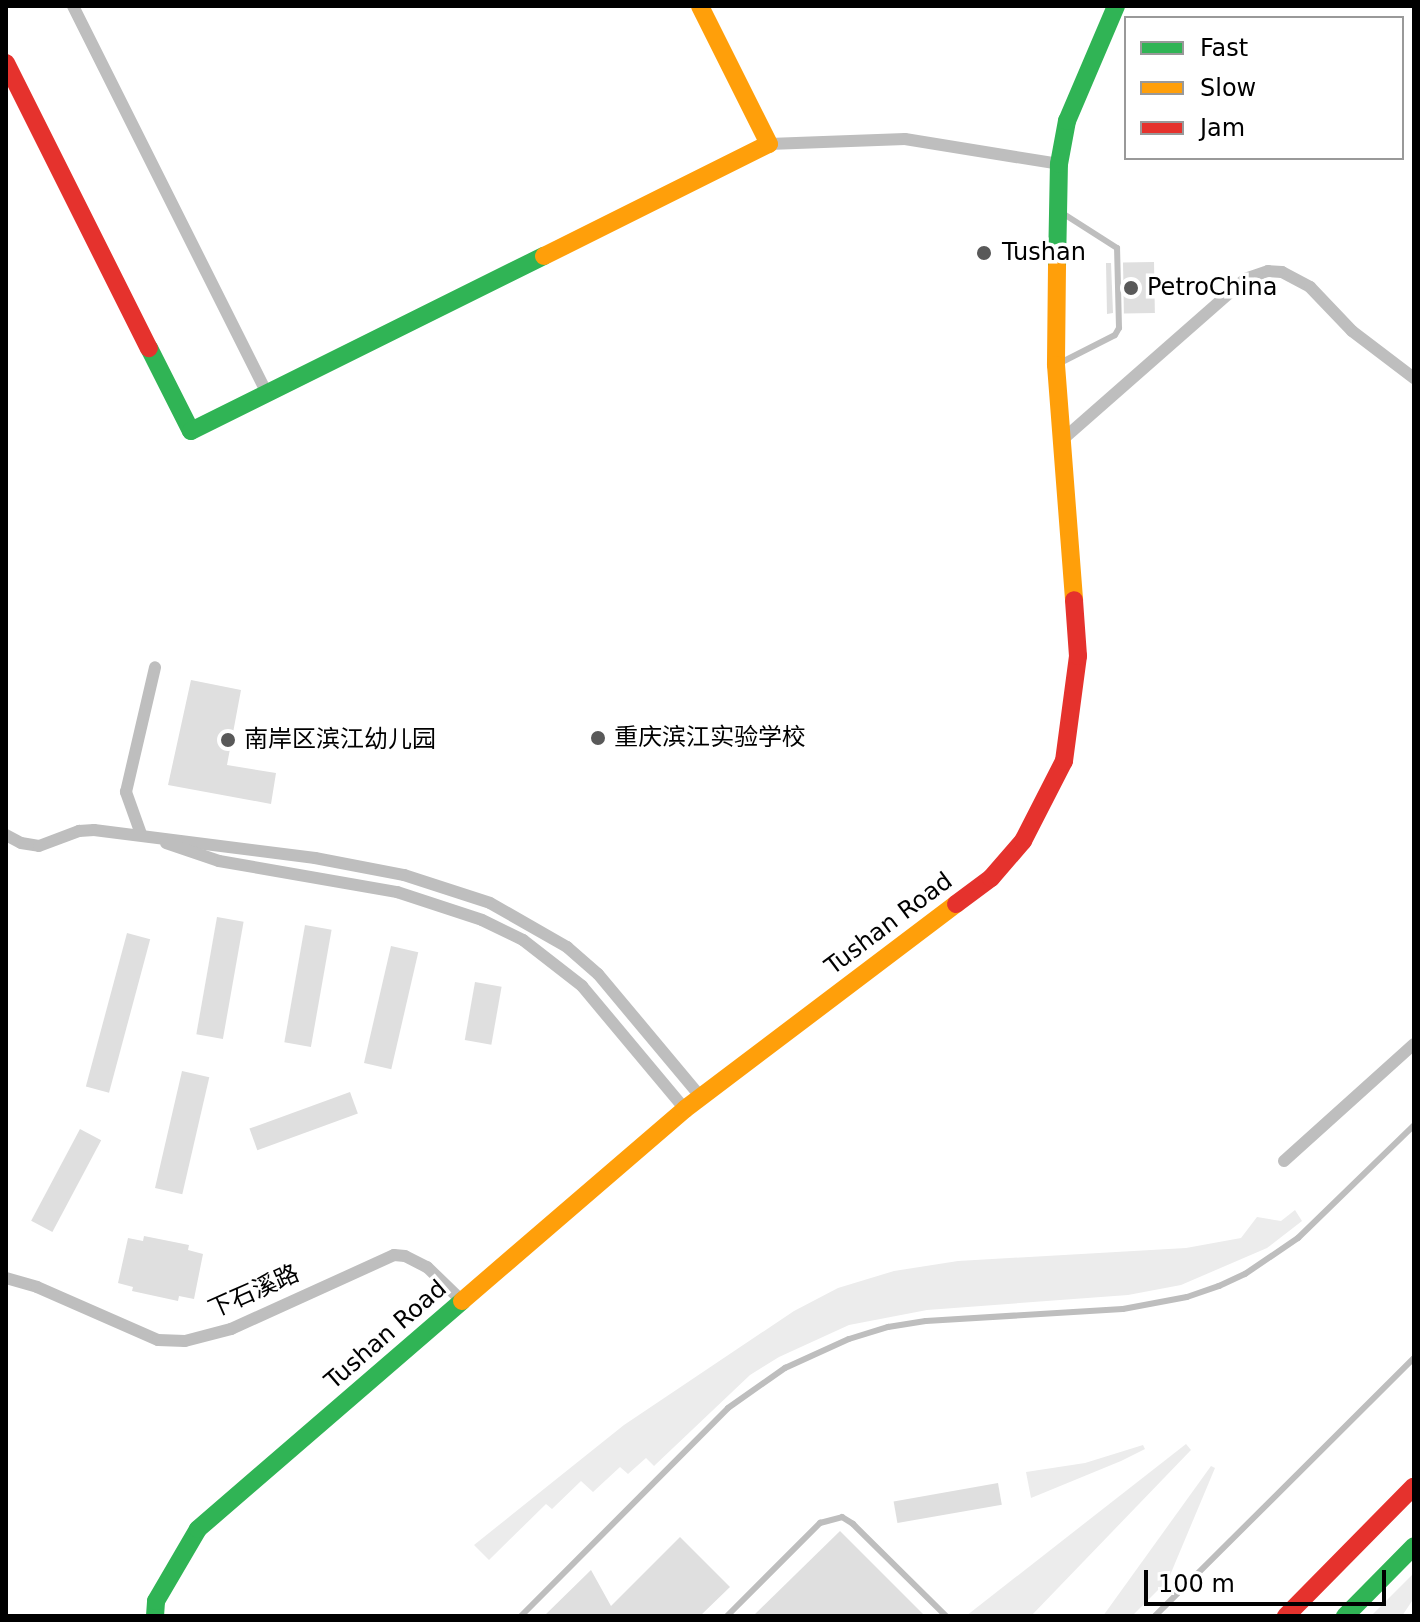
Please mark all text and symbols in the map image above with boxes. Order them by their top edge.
legend [1124,16,1404,160]
text: Fast [1200,34,1248,62]
text: Slow [1200,74,1256,102]
text: Jam [1200,114,1245,142]
place label: Tushan [1002,239,1086,267]
marker: Tushan [973,242,995,264]
place label: PetroChina [1147,274,1277,302]
marker: PetroChina [1122,279,1140,297]
place label: 重庆滨江实验学校 [614,724,806,752]
place label: 南岸区滨江幼儿园 [244,726,436,754]
marker: 重庆滨江实验学校 [589,729,607,747]
marker: 南岸区滨江幼儿园 [219,731,237,749]
street label: Tushan Road [820,867,958,981]
street label: 下石溪路 [204,1259,304,1325]
street label: Tushan Road [319,1274,453,1396]
scale bar [1148,1554,1390,1604]
text: 100 m [1158,1570,1235,1598]

